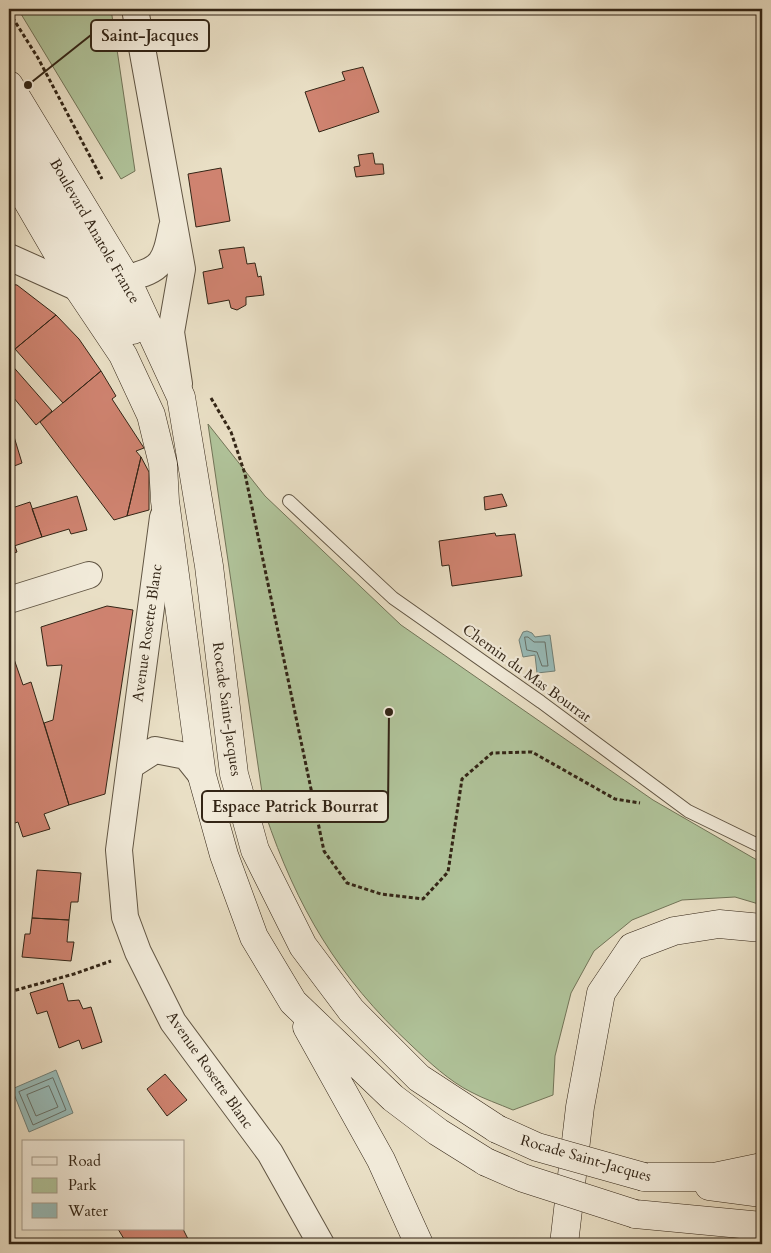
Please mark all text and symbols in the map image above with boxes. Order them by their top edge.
callout: Saint-Jacques [91,20,209,51]
text: Saint-Jacques [101,25,199,47]
street label: Boulevard Anatole France [45,155,145,307]
street label: Avenue Rosette Blanc [127,563,167,703]
street label: Chemin du Mas Bourrat [459,619,596,727]
street label: Rocade Saint-Jacques [208,641,246,777]
callout: Espace Patrick Bourrat [202,791,388,822]
text: Espace Patrick Bourrat [212,796,378,818]
street label: Avenue Rosette Blanc [162,1007,258,1133]
street label: Rocade Saint-Jacques [518,1130,654,1186]
legend [22,1140,185,1230]
text: Road [68,1151,101,1171]
text: Park [68,1175,97,1195]
text: Water [67,1201,109,1221]

